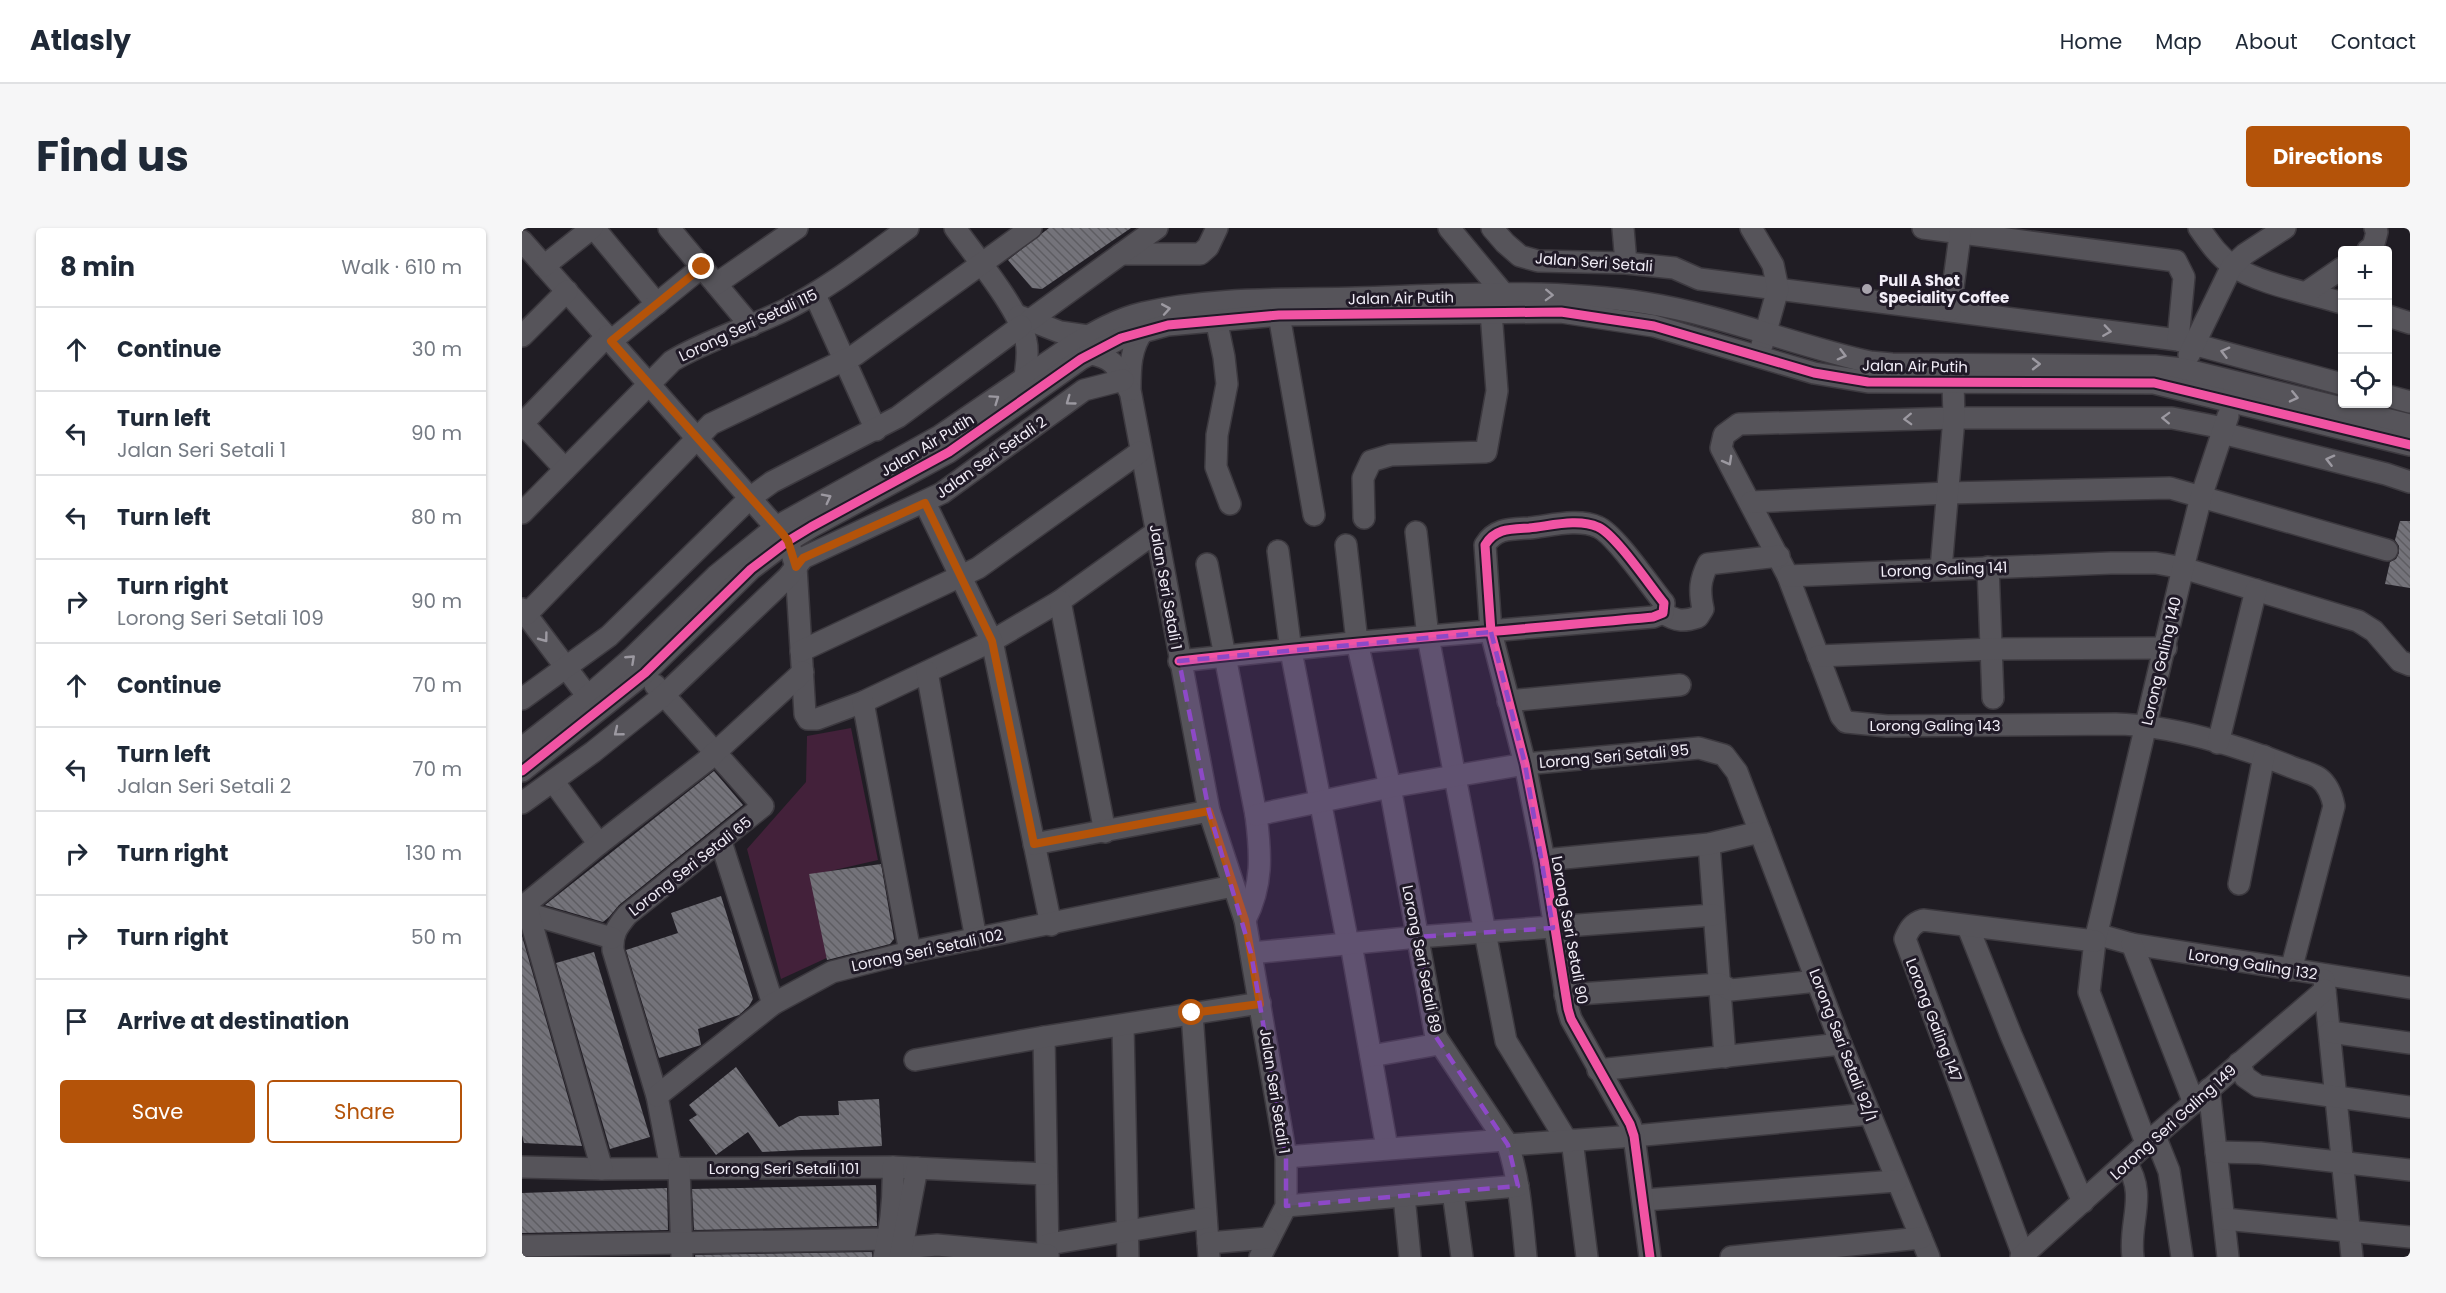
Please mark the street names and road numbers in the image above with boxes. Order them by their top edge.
street label: Jalan Seri Setali [1534,247,1654,277]
street label: Lorong Seri Setali 115 [675,284,821,366]
street label: Jalan Air Putih [1348,287,1454,309]
street label: Jalan Air Putih [1862,355,1968,377]
street label: Jalan Air Putih [876,409,978,481]
street label: Jalan Seri Setali 2 [931,411,1051,503]
street label: Jalan Seri Setali 1 [1145,523,1187,651]
street label: Lorong Galing 141 [1880,556,2008,582]
street label: Lorong Galing 140 [2136,595,2186,727]
street label: Lorong Galing 143 [1869,715,2001,736]
street label: Lorong Seri Setali 95 [1538,739,1690,773]
street label: Lorong Seri Setali 65 [624,811,756,921]
street label: Lorong Seri Setali 90 [1547,854,1593,1006]
street label: Lorong Seri Setali 89 [1397,883,1447,1035]
street label: Lorong Seri Setali 102 [849,924,1005,976]
street label: Lorong Galing 132 [2187,943,2319,985]
street label: Lorong Galing 147 [1901,955,1967,1085]
street label: Lorong Seri Setali 92/1 [1804,966,1882,1124]
street label: Jalan Seri Setali 1 [1255,1027,1295,1155]
street label: Lorong Seri Galing 149 [2105,1060,2241,1184]
street label: Lorong Seri Setali 101 [709,1158,859,1179]

